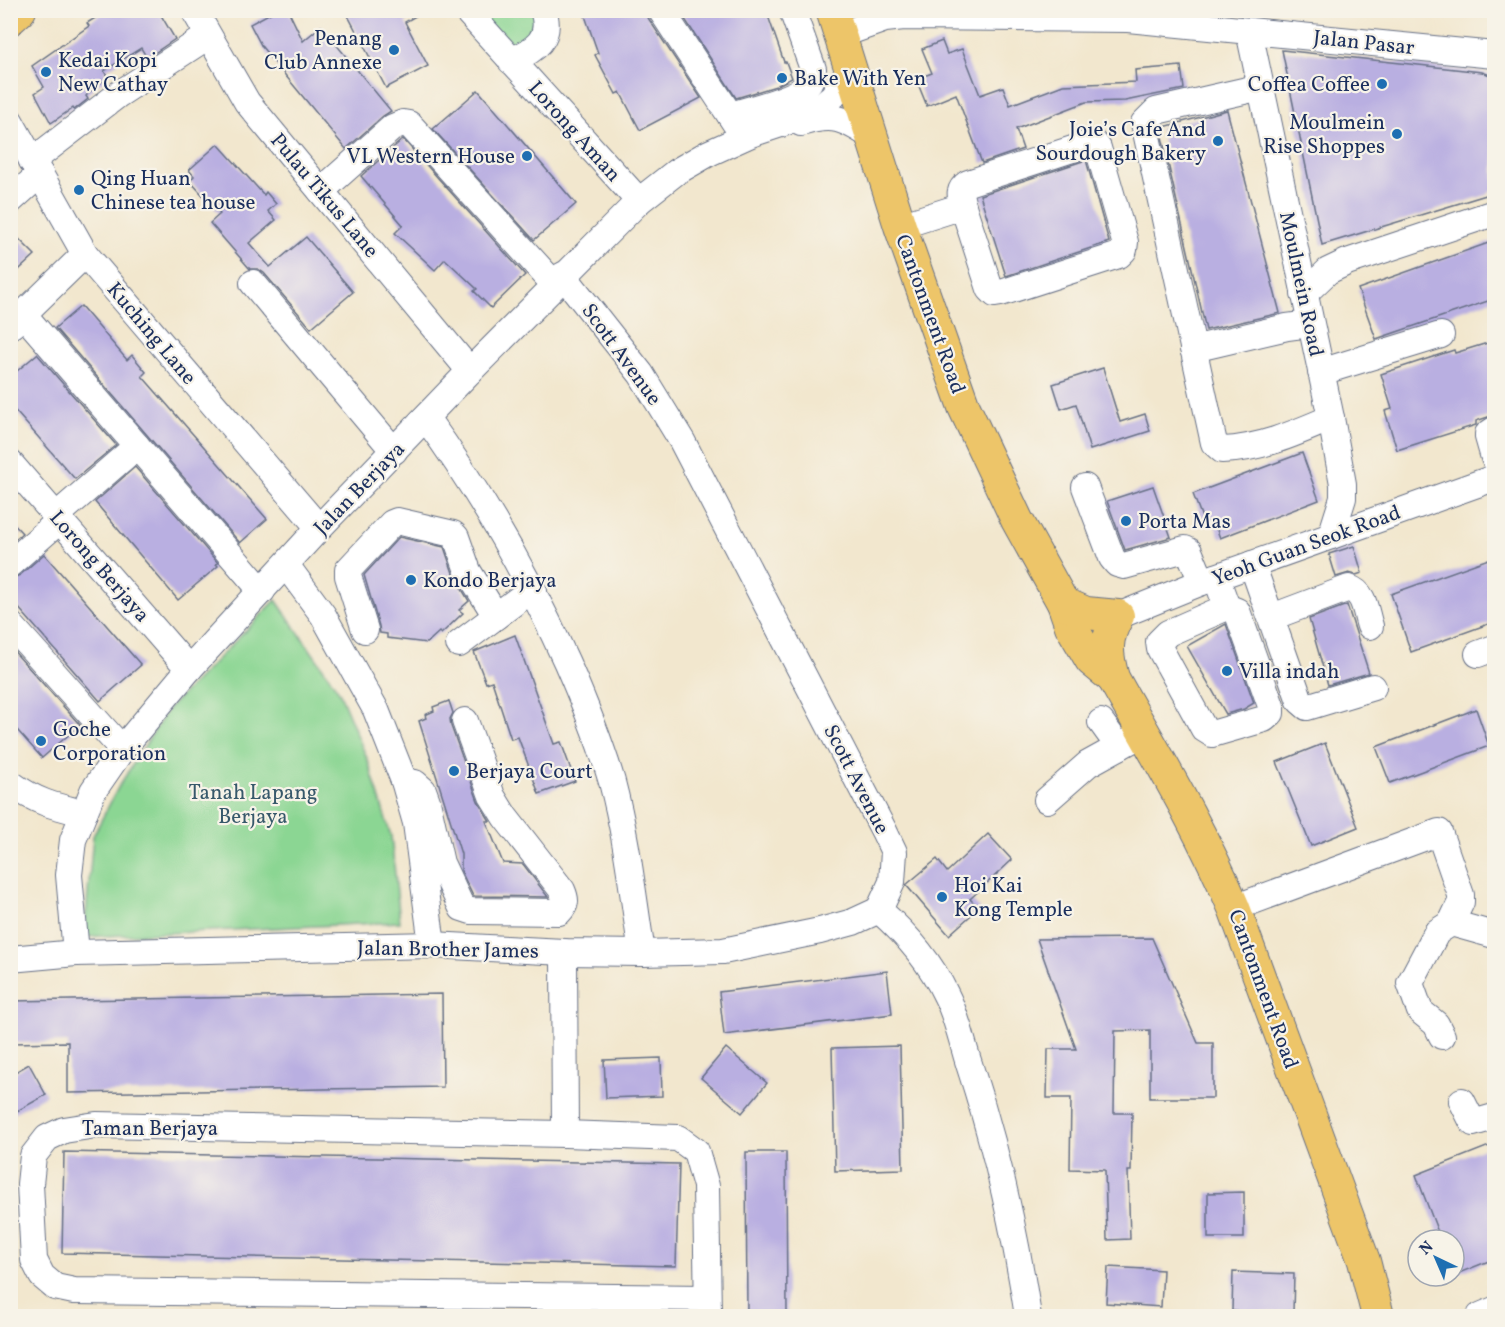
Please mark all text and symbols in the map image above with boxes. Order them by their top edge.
street label: Jalan Pasar [1312,24,1416,63]
place label: Penang Club Annexe [264,25,382,78]
marker: Penang Club Annexe [387,43,401,57]
place label: Kedai Kopi New Cathay [58,47,169,100]
marker: Kedai Kopi New Cathay [39,65,53,79]
place label: Bake With Yen [794,65,926,94]
marker: Bake With Yen [775,71,789,85]
place label: Coffea Coffee [1248,71,1370,100]
street label: Lorong Aman [521,75,627,189]
marker: Coffea Coffee [1375,77,1389,91]
place label: Moulmein Rise Shoppes [1263,109,1385,162]
place label: Joie’s Cafe And Sourdough Bakery [1036,116,1207,169]
street label: Pulau Tikus Lane [263,127,385,265]
marker: Moulmein Rise Shoppes [1390,127,1404,141]
marker: Joie’s Cafe And Sourdough Bakery [1211,134,1225,148]
place label: VL Western House [347,143,515,172]
marker: VL Western House [520,149,534,163]
place label: Qing Huan Chinese tea house [91,165,255,218]
marker: Qing Huan Chinese tea house [72,183,86,197]
street label: Moulmein Road [1271,209,1330,359]
street label: Cantonment Road [887,231,972,398]
street label: Kuching Lane [99,276,202,392]
street label: Scott Avenue [574,298,668,412]
street label: Jalan Berjaya [308,436,412,542]
street label: Yeoh Guan Seok Road [1208,499,1405,594]
street label: Lorong Berjaya [42,505,156,629]
place label: Porta Mas [1138,508,1231,537]
marker: Porta Mas [1119,514,1133,528]
place label: Kondo Berjaya [423,567,557,596]
marker: Kondo Berjaya [404,573,418,587]
place label: Villa indah [1239,658,1340,687]
marker: Villa indah [1220,664,1234,678]
place label: Goche Corporation [53,716,166,769]
street label: Scott Avenue [816,720,896,840]
marker: Goche Corporation [34,734,48,748]
place label: Berjaya Court [466,758,593,787]
marker: Berjaya Court [447,764,461,778]
park label: Tanah Lapang Berjaya [188,779,318,832]
place label: Hoi Kai Kong Temple [954,872,1073,925]
marker: Hoi Kai Kong Temple [935,890,949,904]
street label: Cantonment Road [1220,906,1305,1073]
street label: Jalan Brother James [357,934,539,967]
street label: Taman Berjaya [82,1115,218,1144]
north arrow [1406,1228,1466,1288]
text: N [1415,1236,1439,1261]

